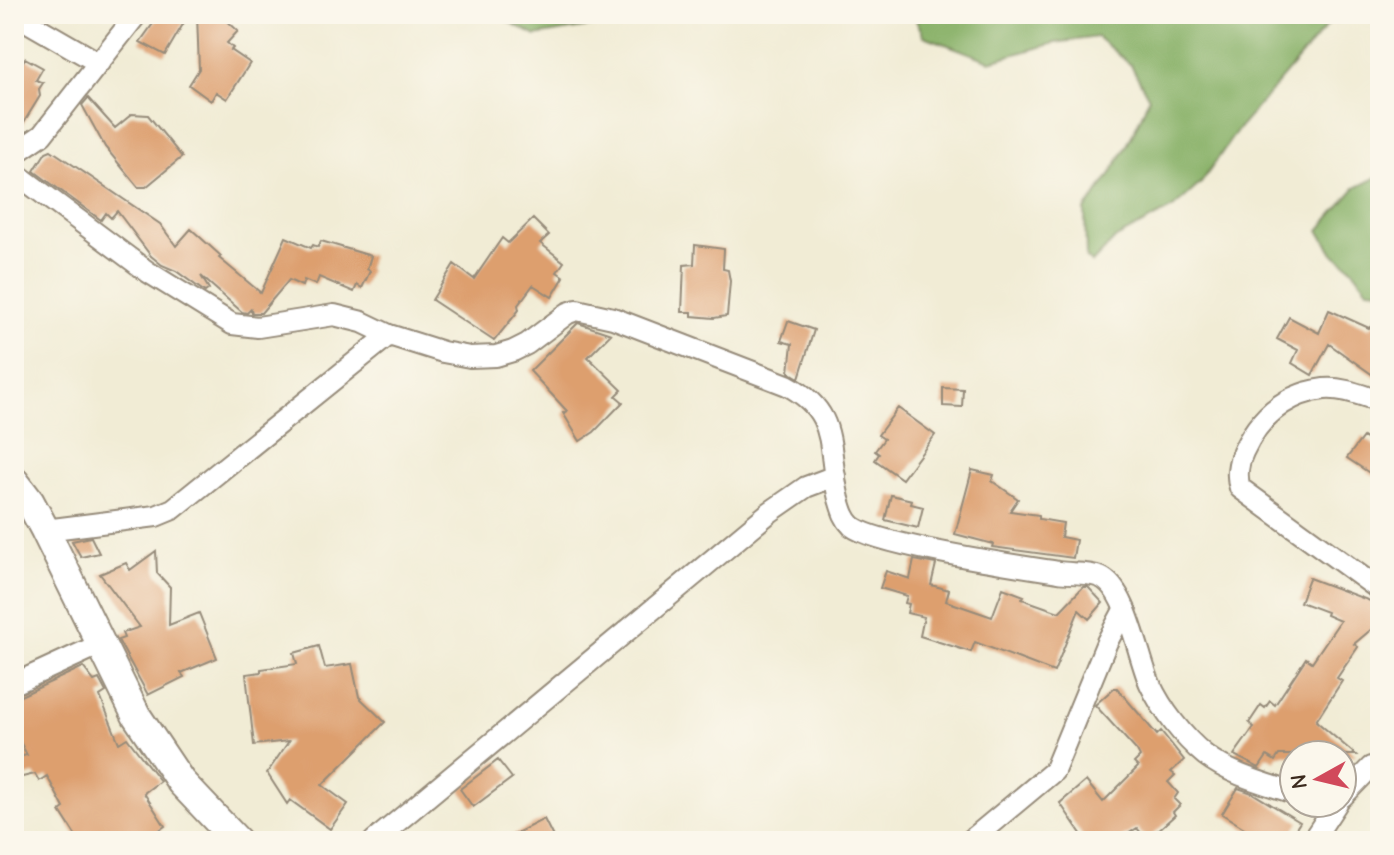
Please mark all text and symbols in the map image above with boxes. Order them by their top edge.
north arrow [1278,739,1358,819]
text: N [1285,773,1313,791]

